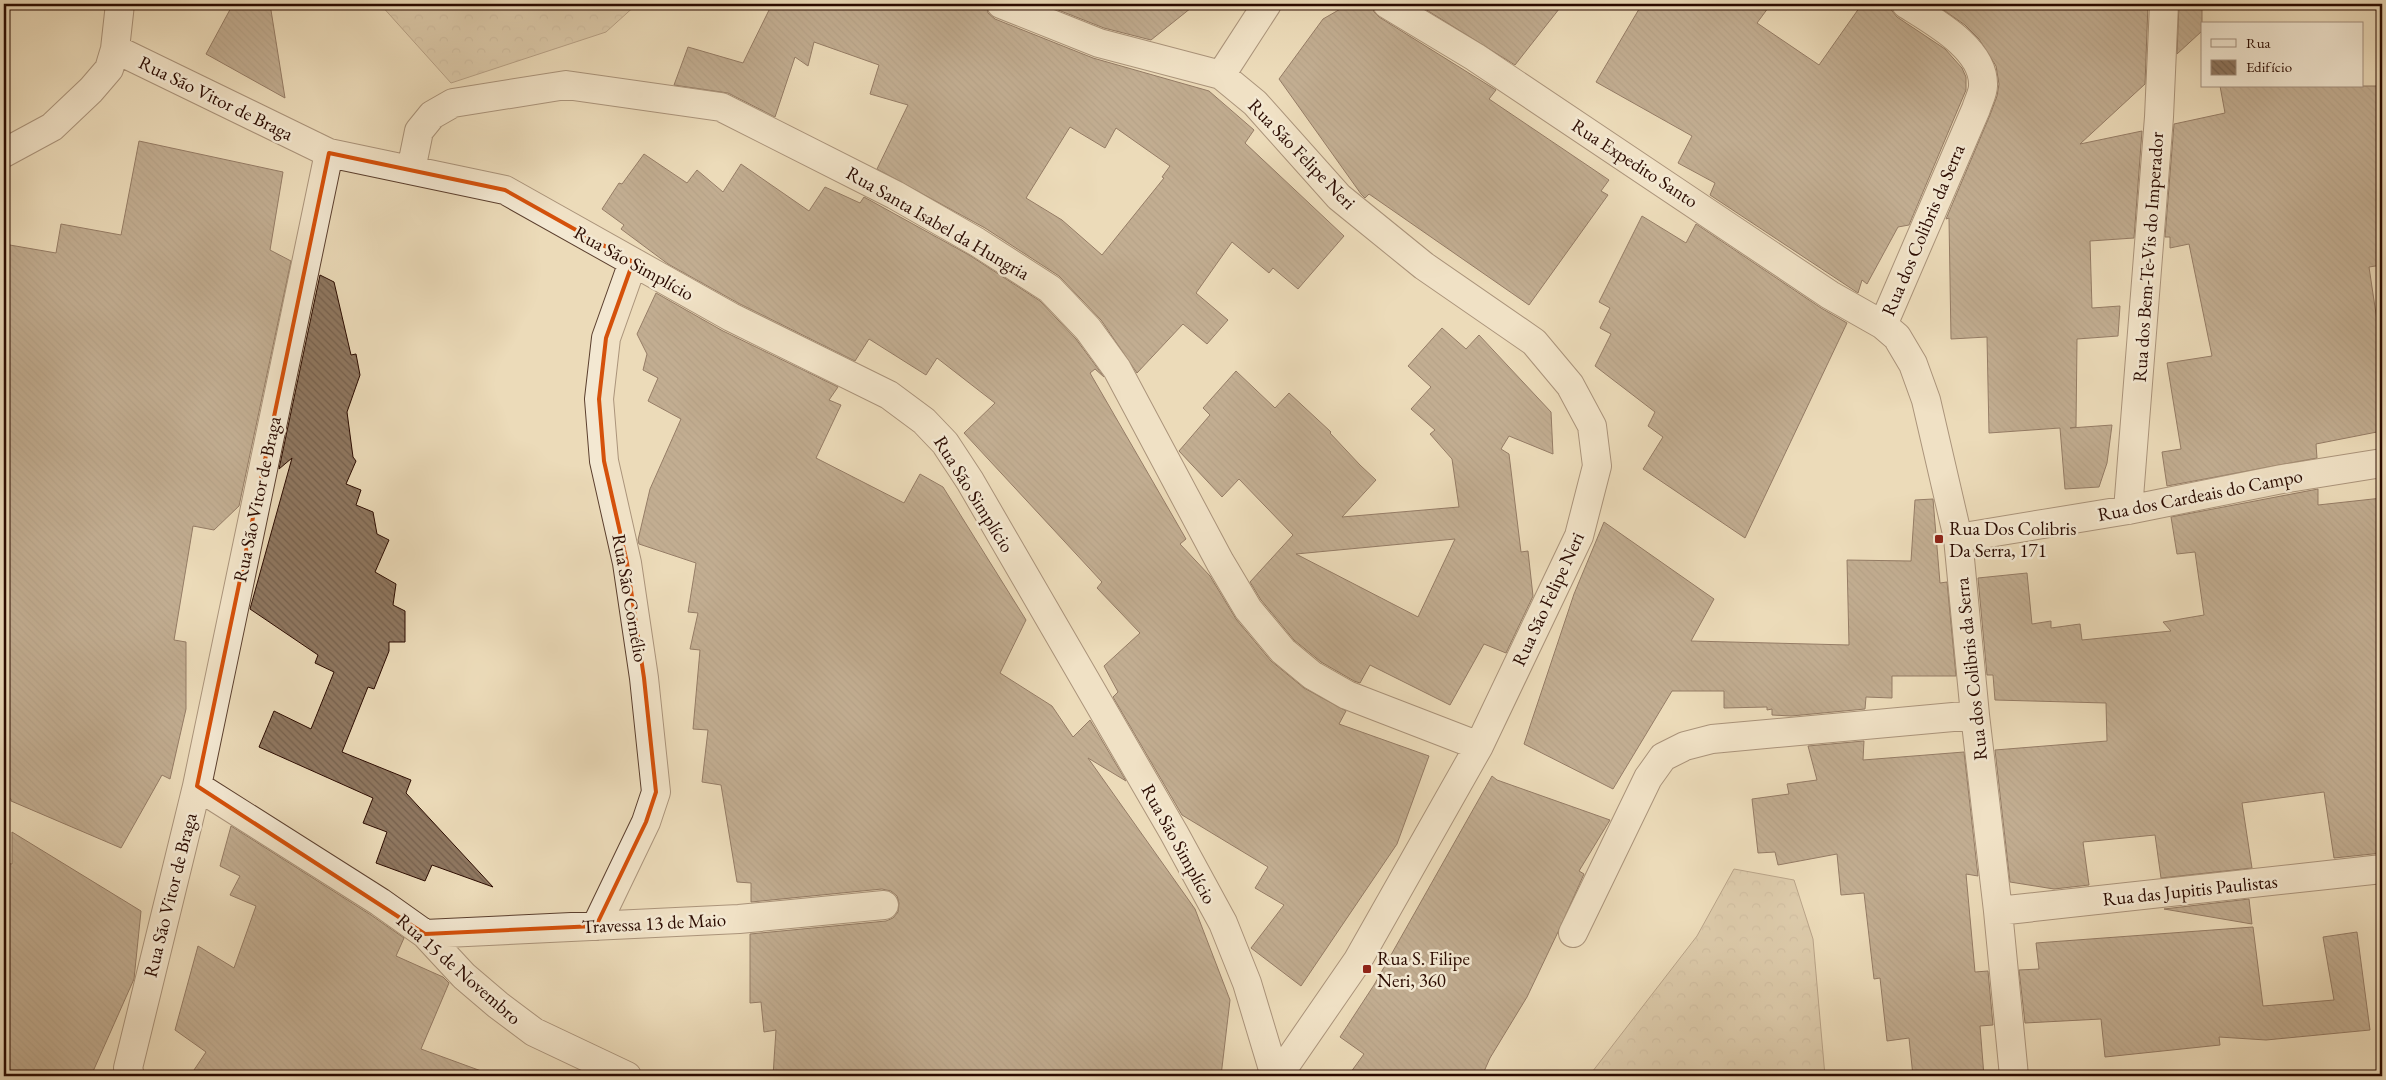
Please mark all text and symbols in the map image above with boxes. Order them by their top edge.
legend [2201,22,2364,88]
text: Rua [2246,33,2271,52]
street label: Rua São Vitor de Braga [135,50,298,146]
text: Edifício [2246,57,2292,76]
street label: Rua São Felipe Neri [1243,93,1362,215]
street label: Rua Expedito Santo [1567,113,1703,213]
street label: Rua dos Bem-Te-Vis do Imperador [2127,130,2169,383]
street label: Rua dos Colibris da Serra [1876,140,1971,320]
street label: Rua Santa Isabel da Hungria [842,160,1035,286]
street label: Rua São Simplício [570,220,698,306]
street label: Rua São Vitor de Braga [227,413,287,584]
street label: Rua São Simplício [928,431,1020,557]
street label: Rua dos Cardeais do Campo [2095,463,2305,527]
place label: Rua Dos Colibris Da Serra, 171 [1949,516,2076,563]
street label: Rua São Felipe Neri [1506,528,1590,670]
street label: Rua São Cornélio [606,532,654,664]
marker: Rua Dos Colibris Da Serra, 171 [1933,533,1945,545]
street label: Rua dos Colibris da Serra [1949,576,1993,762]
street label: Rua São Simplício [1136,780,1222,908]
street label: Rua São Vitor de Braga [137,810,203,980]
street label: Rua das Jupitis Paulistas [2101,868,2279,912]
street label: Travessa 13 de Maio [581,907,727,939]
street label: Rua 15 de Novembro [391,908,527,1030]
place label: Rua S. Filipe Neri, 360 [1377,946,1470,993]
marker: Rua S. Filipe Neri, 360 [1361,963,1373,975]

